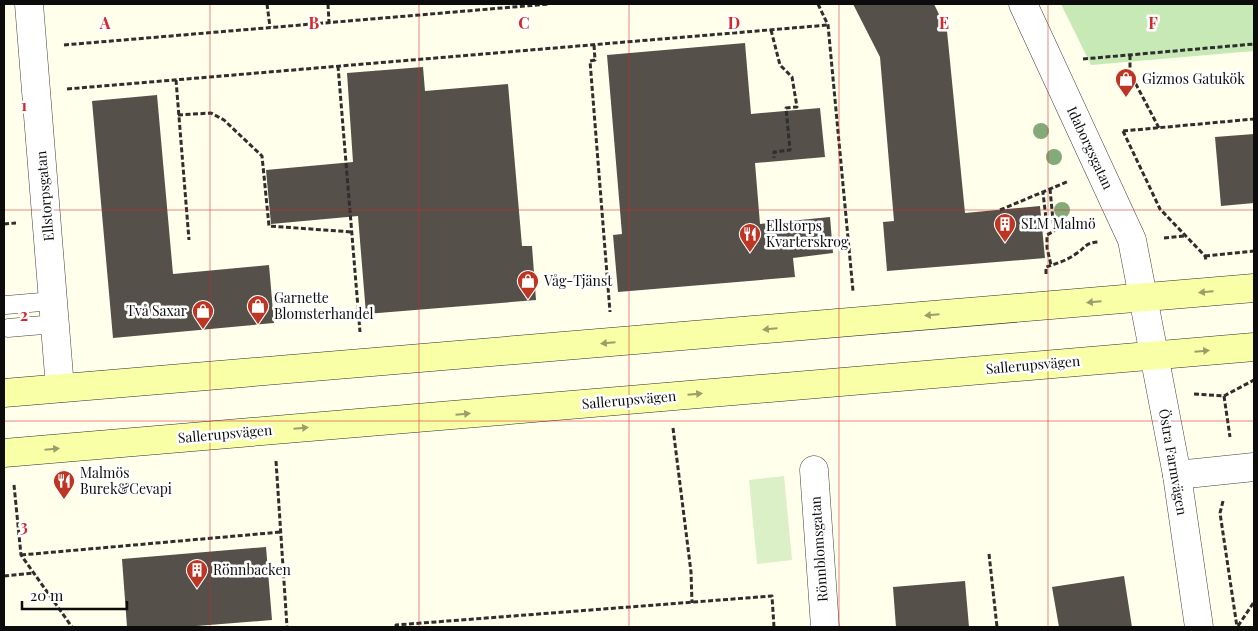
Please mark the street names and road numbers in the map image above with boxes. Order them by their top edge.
street label: Idaborgsgatan [1063,103,1118,193]
street label: Ellstorpsgatan [31,149,58,242]
street label: Sallerupsvägen [985,351,1082,378]
street label: Sallerupsvägen [581,386,678,413]
street label: Östra Farmvägen [1155,407,1192,517]
street label: Sallerupsvägen [177,420,274,447]
street label: Rönnblomsgatan [805,495,832,603]

